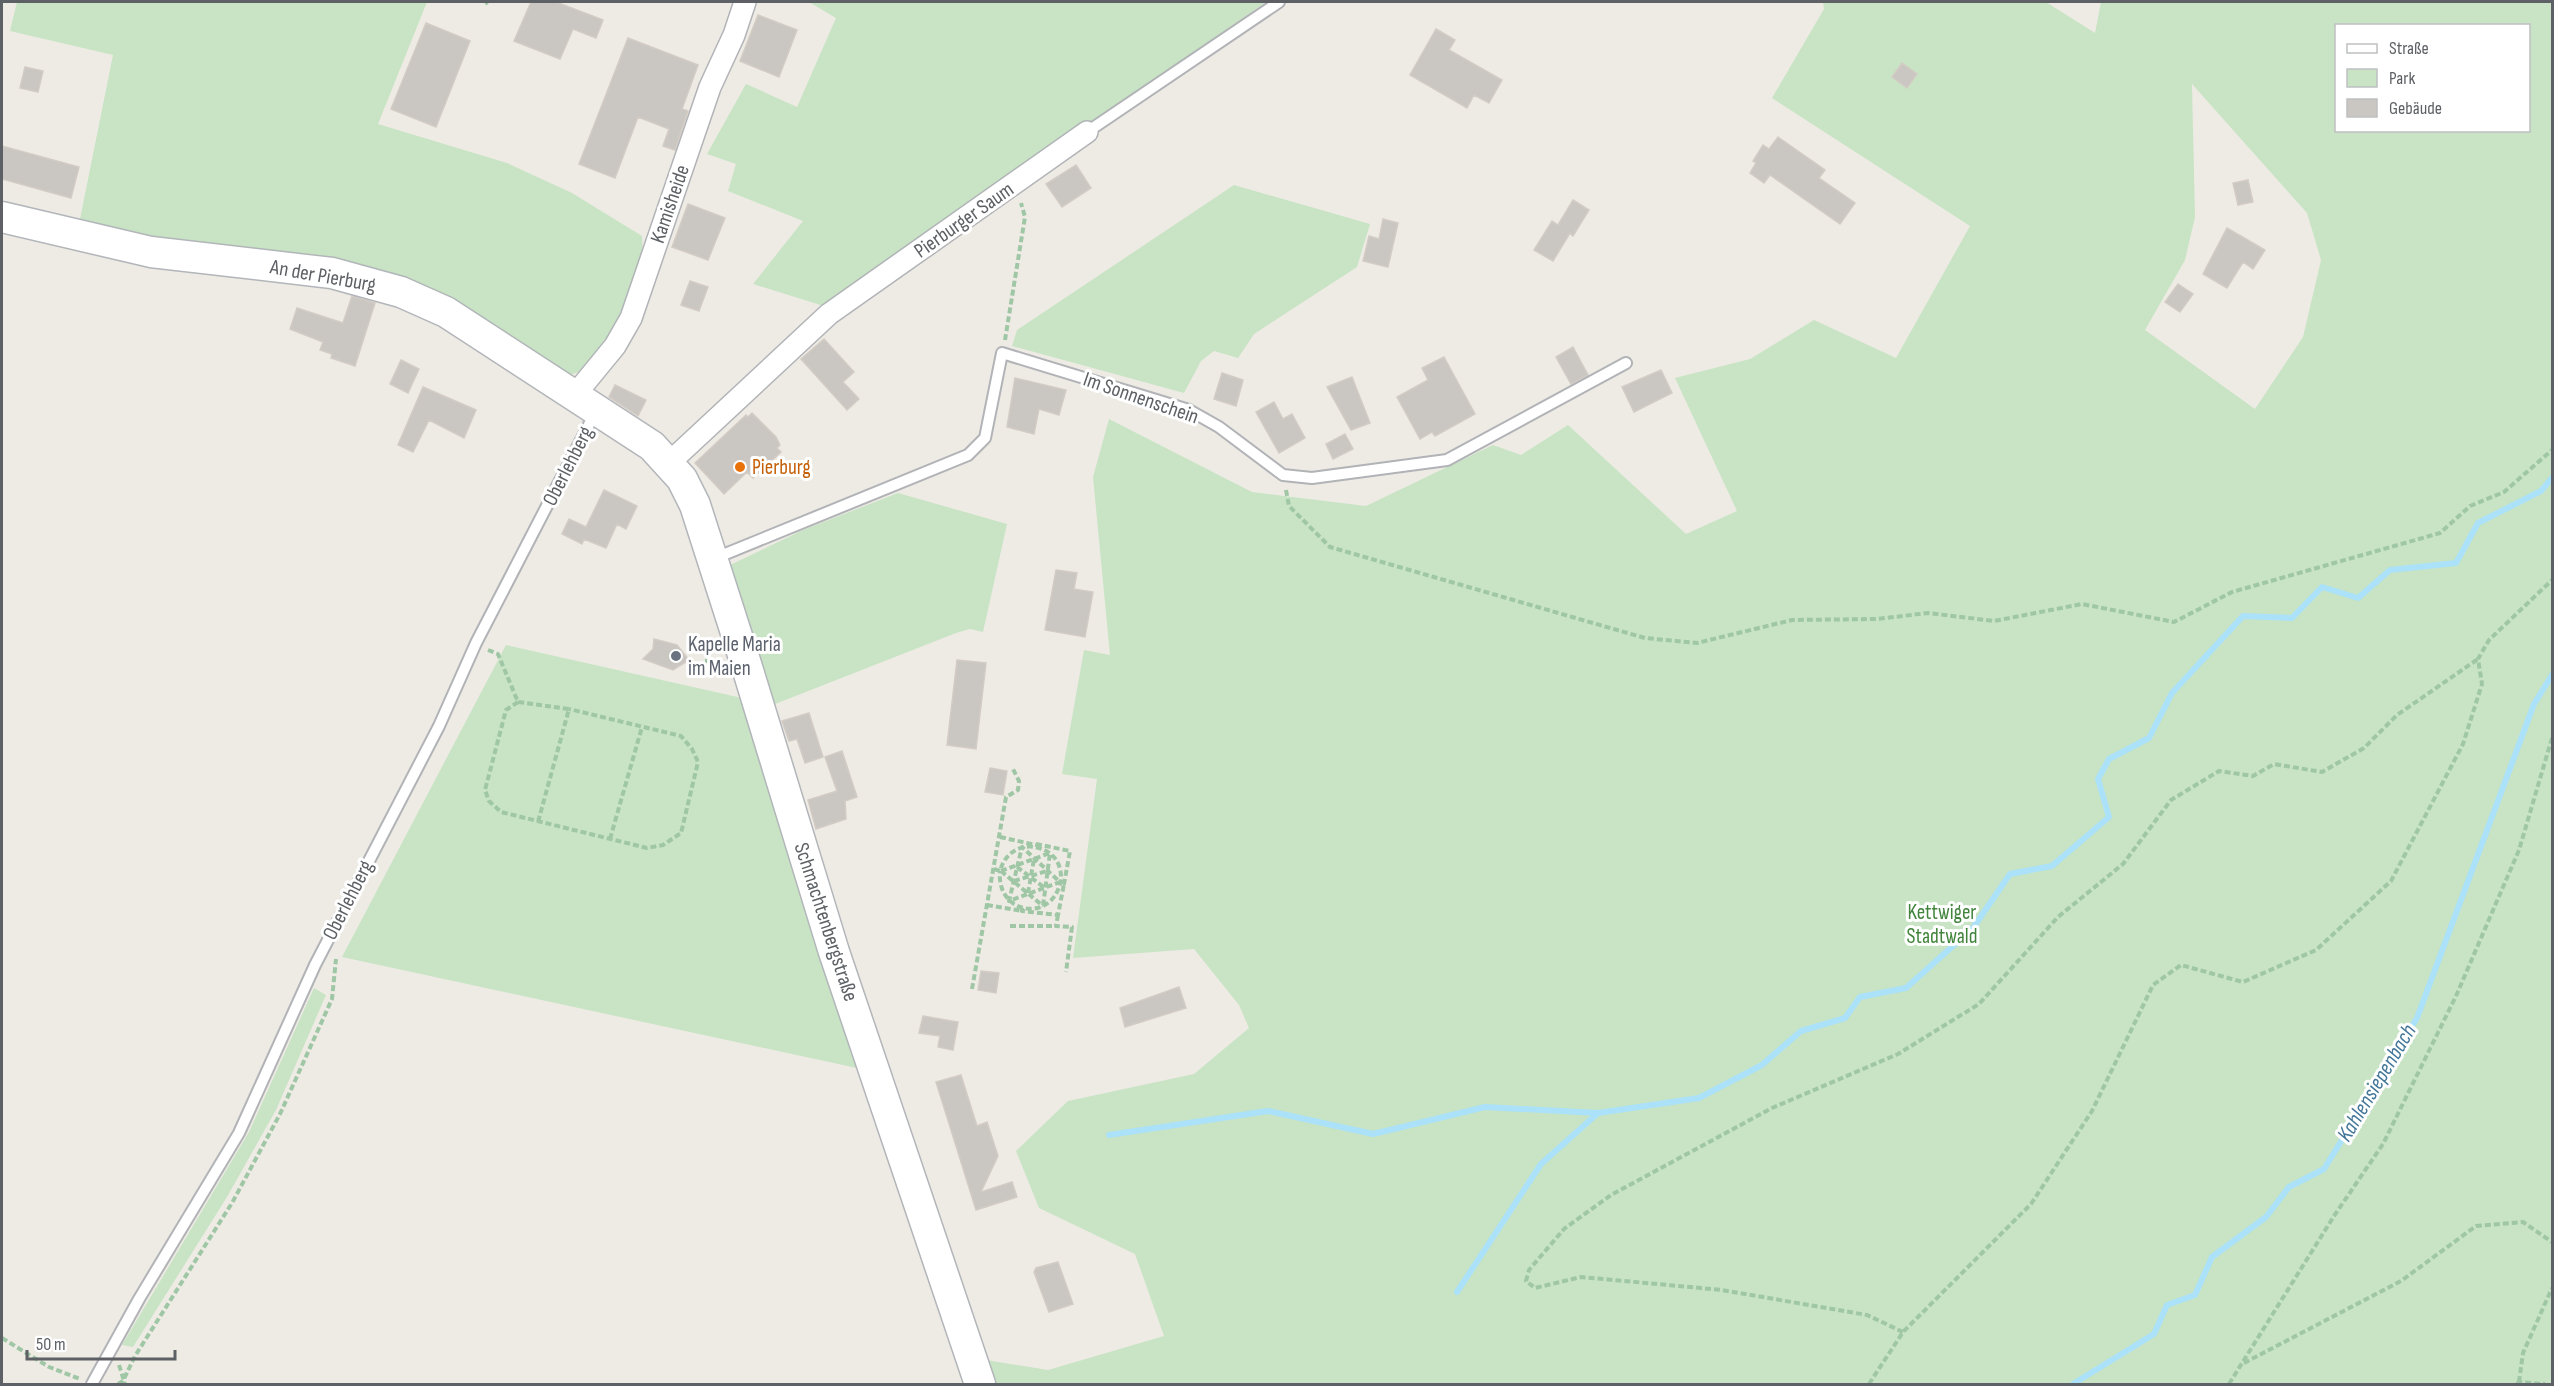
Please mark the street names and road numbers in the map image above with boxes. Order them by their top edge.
street label: Kamisheide [645,162,695,246]
street label: Pierburger Saum [909,177,1019,263]
street label: An der Pierburg [267,254,378,298]
street label: Im Sonnenschein [1080,367,1202,429]
street label: Oberlehberg [537,422,599,510]
street label: Schmachtenbergstraße [789,840,863,1004]
street label: Oberlehberg [317,856,379,944]

